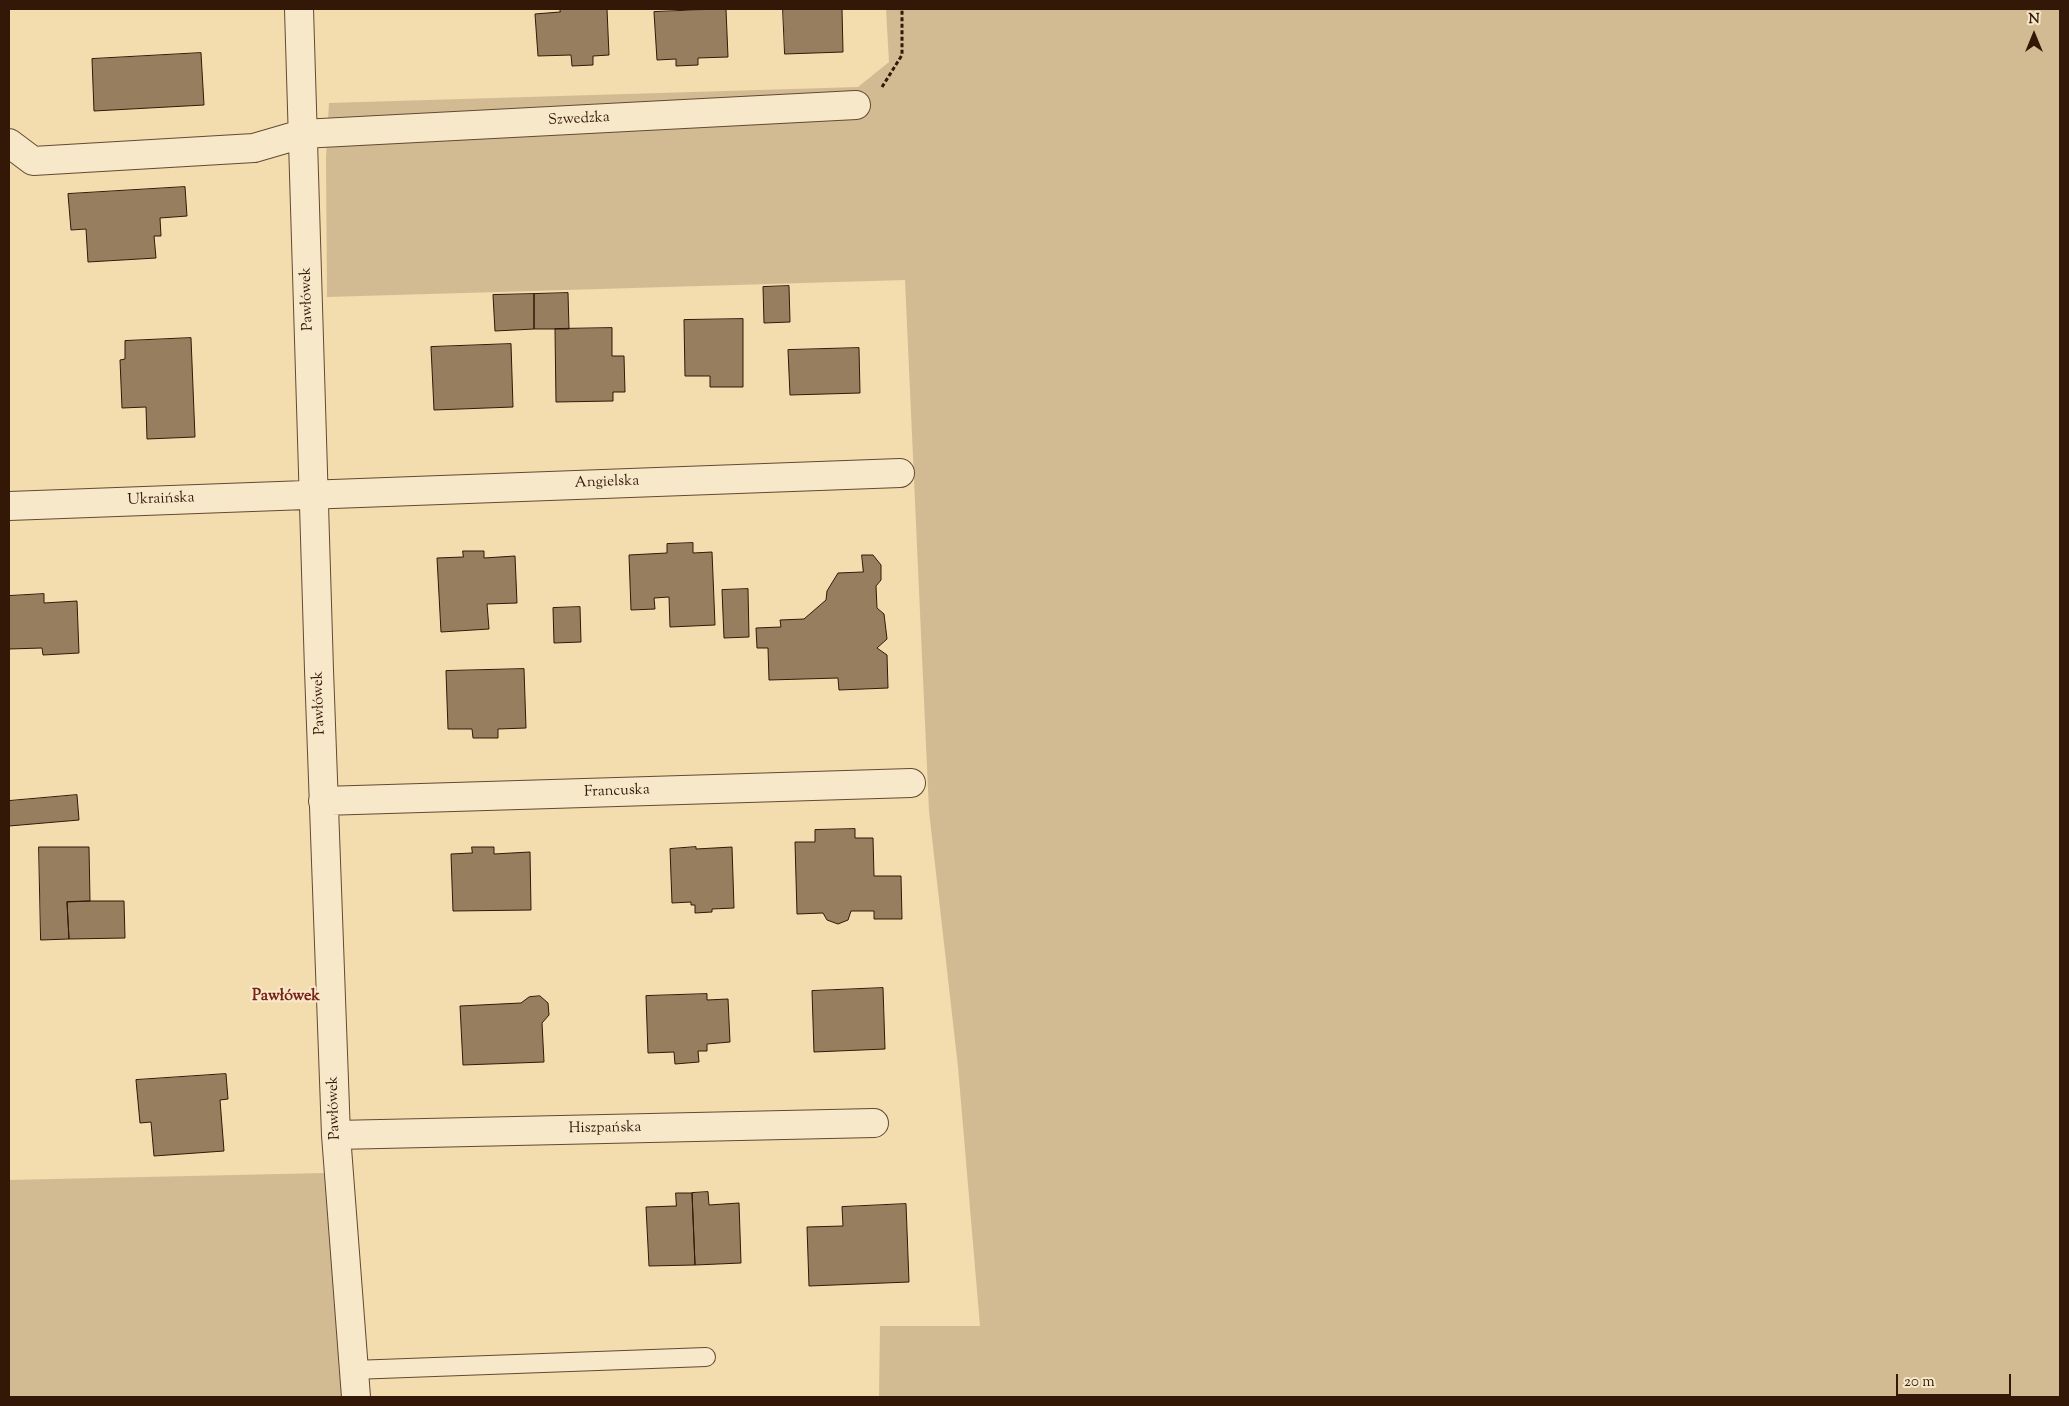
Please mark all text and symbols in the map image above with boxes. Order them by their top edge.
north arrow [2009,10,2059,60]
text: N [2028,10,2040,30]
street label: Szwedzka [548,109,610,131]
street label: Pawłówek [298,267,318,331]
street label: Angielska [574,473,640,493]
street label: Ukraińska [127,490,195,510]
street label: Pawłówek [310,671,330,735]
street label: Francuska [584,782,650,802]
district label: Pawłówek [252,987,320,1007]
street label: Pawłówek [325,1076,345,1140]
street label: Hiszpańska [568,1119,642,1139]
scale bar [1899,1364,2014,1396]
text: 20 m [1904,1372,1935,1393]

